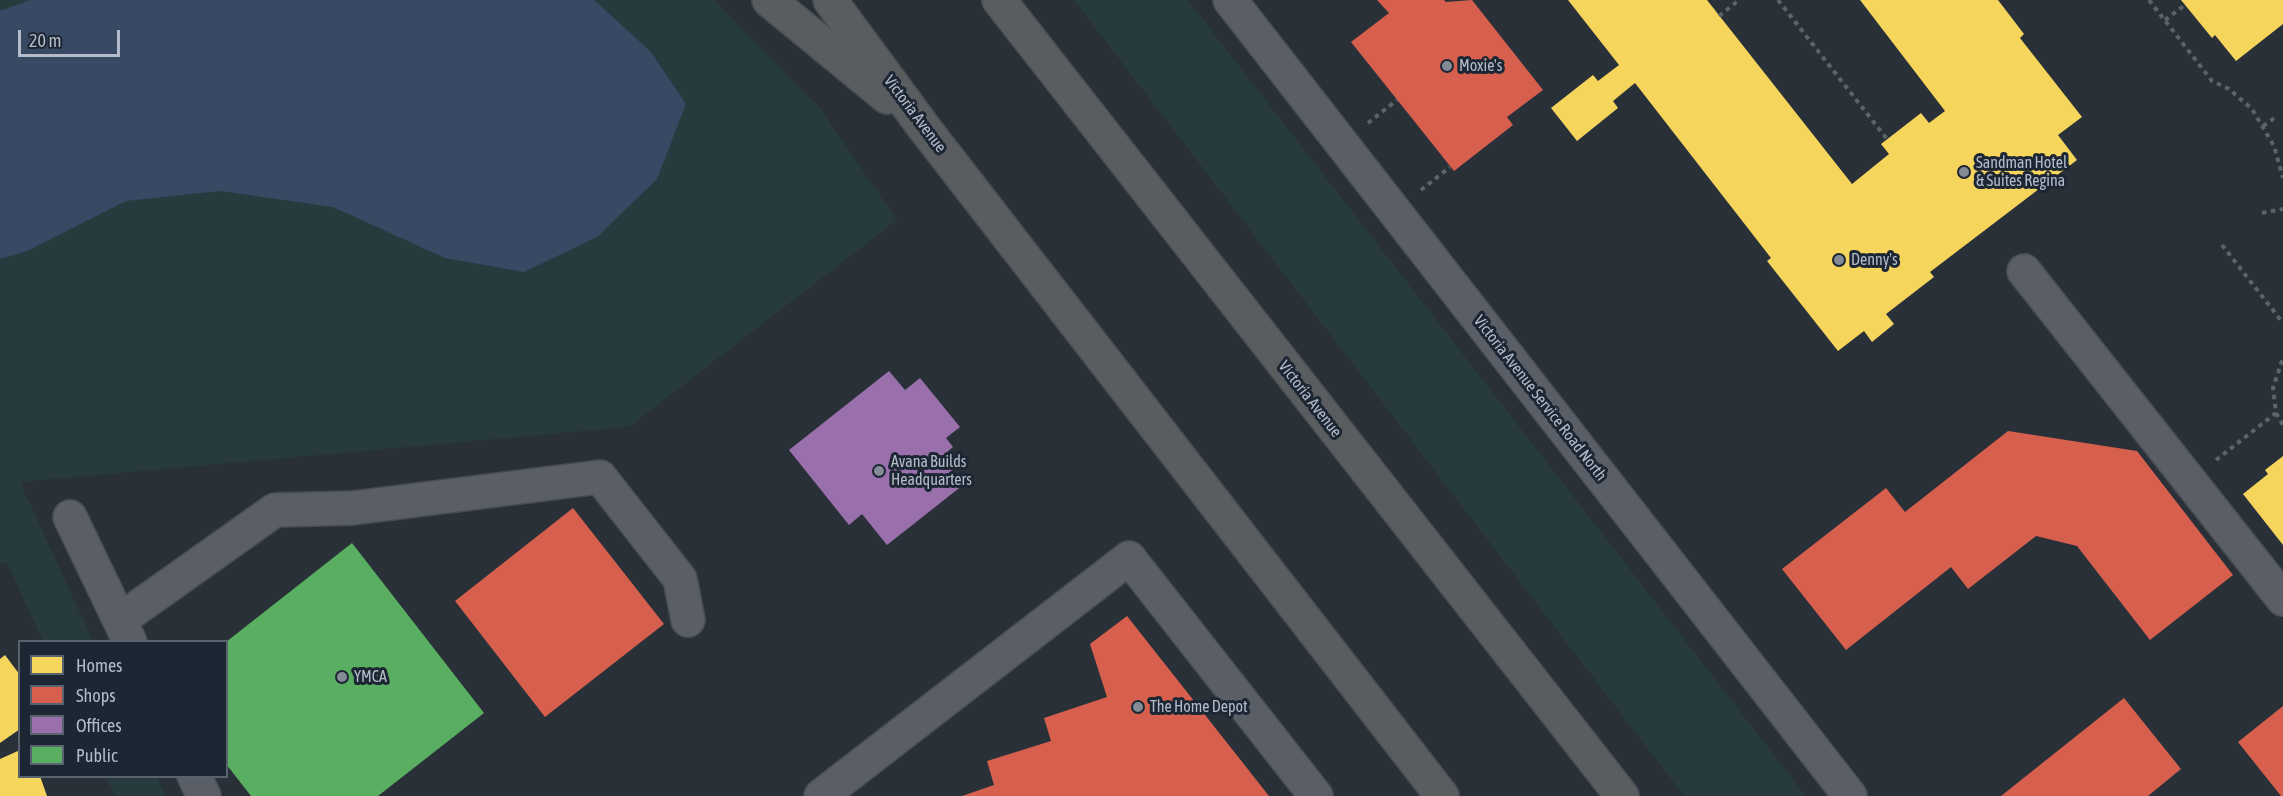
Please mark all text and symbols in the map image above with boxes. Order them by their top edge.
scale bar [21,18,123,56]
text: 20 m [29,30,61,51]
place label: Moxie's [1459,56,1502,76]
marker: Moxie's [1440,59,1454,73]
street label: Victoria Avenue [880,72,950,156]
place label: Sandman Hotel & Suites Regina [1976,153,2067,191]
marker: Sandman Hotel & Suites Regina [1957,165,1971,179]
place label: Denny's [1851,250,1898,270]
marker: Denny's [1832,253,1846,267]
street label: Victoria Avenue Service Road North [1469,311,1611,485]
street label: Victoria Avenue [1274,357,1346,441]
place label: Avana Builds Headquarters [891,452,972,490]
marker: Avana Builds Headquarters [872,464,886,478]
legend [18,640,228,778]
text: Homes [76,655,122,676]
place label: YMCA [354,667,387,687]
marker: YMCA [335,670,349,684]
text: Shops [76,685,116,706]
place label: The Home Depot [1150,697,1248,717]
marker: The Home Depot [1131,700,1145,714]
text: Offices [76,715,122,736]
text: Public [76,745,118,766]

